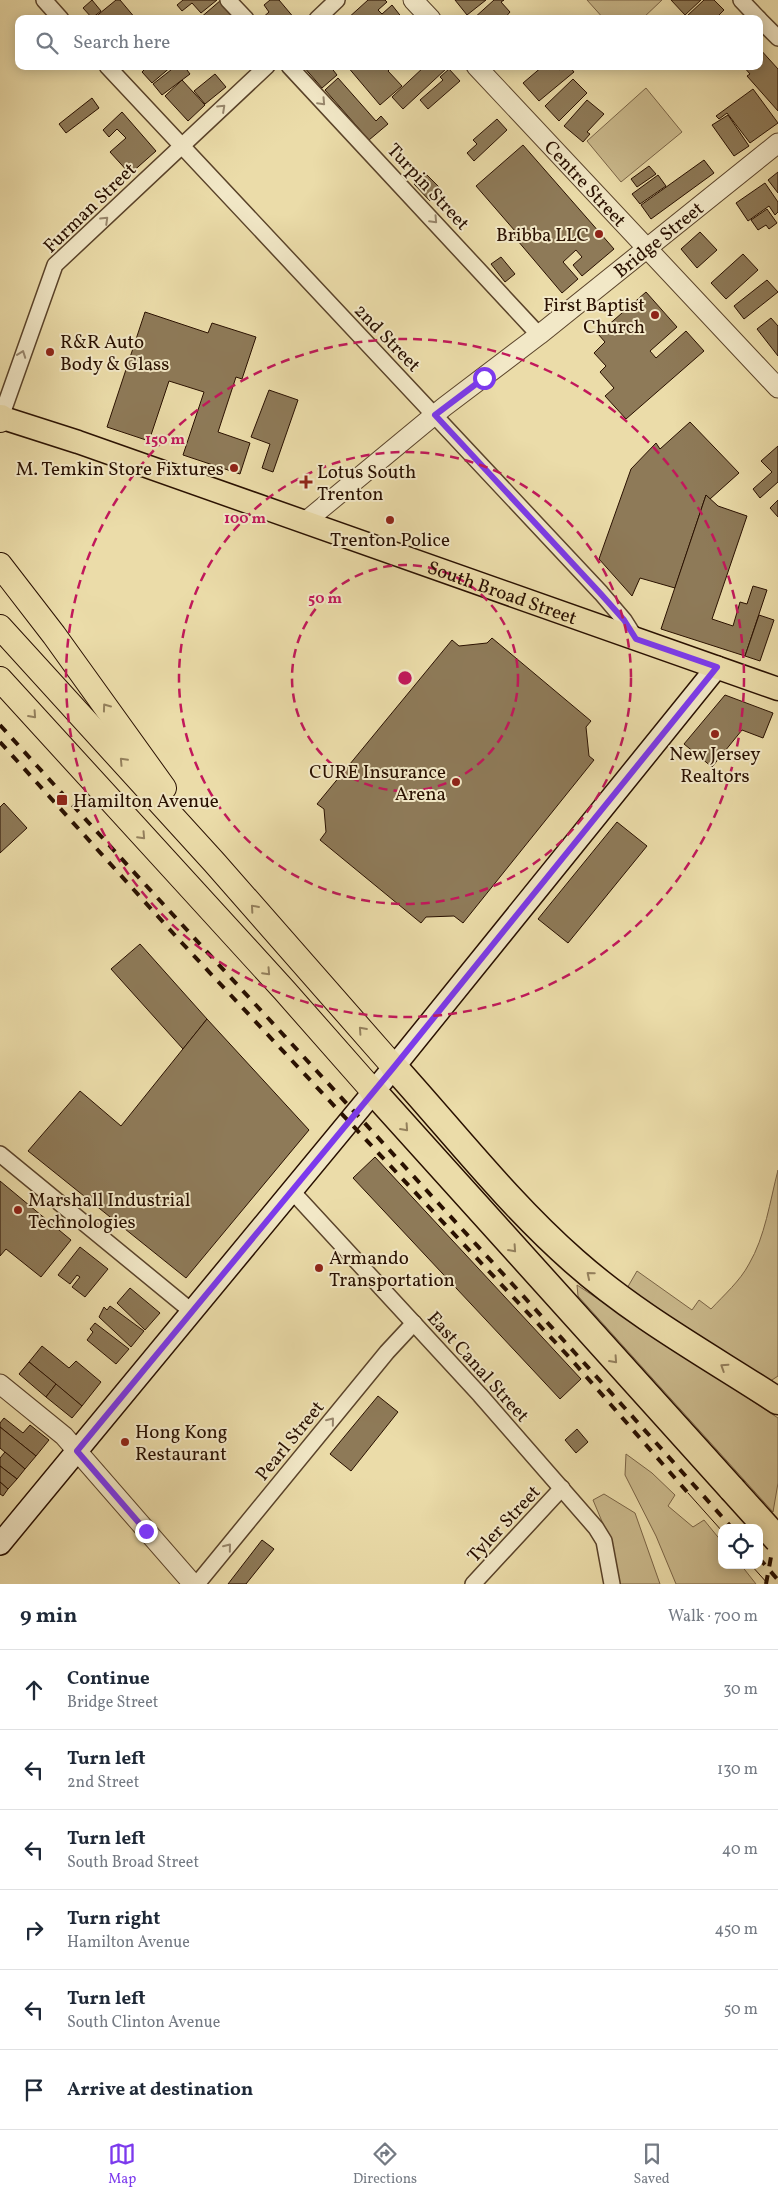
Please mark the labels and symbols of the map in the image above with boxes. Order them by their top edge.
one-way arrow [316,96,325,105]
one-way arrow [217,105,226,114]
street label: Centre Street [538,135,632,234]
street label: Turpin Street [380,138,475,237]
street label: Furman Street [38,157,143,259]
street label: Bridge Street [609,196,710,285]
one-way arrow [428,215,437,224]
one-way arrow [99,217,108,226]
place label: Bribba LLC [496,223,589,249]
marker: Bribba LLC [593,228,605,240]
place label: First Baptist Church [543,293,645,341]
street label: 2nd Street [347,298,426,379]
marker: First Baptist Church [649,309,661,321]
place label: R&R Auto Body & Glass [60,330,169,378]
marker: R&R Auto Body & Glass [44,346,56,358]
one-way arrow [16,351,26,359]
route start [473,367,496,390]
text: 150 m [145,430,185,451]
place label: M. Temkin Store Fixtures [16,457,224,483]
place label: Lotus South Trenton [317,460,416,508]
marker: M. Temkin Store Fixtures [228,462,240,474]
marker: Lotus South Trenton [299,475,313,489]
text: 100 m [224,509,267,530]
marker: Trenton Police [384,514,396,526]
place label: Trenton Police [330,528,450,554]
street label: South Broad Street [423,555,580,632]
text: 50 m [308,589,342,610]
centre of rings [396,669,414,687]
one-way arrow [103,703,112,713]
one-way arrow [27,710,36,719]
marker: New Jersey Realtors [709,728,721,740]
place label: New Jersey Realtors [669,742,761,790]
one-way arrow [119,757,128,766]
place label: CURE Insurance Arena [309,760,446,808]
marker: CURE Insurance Arena [450,776,462,788]
place label: Hamilton Avenue [73,789,219,815]
marker: Hamilton Avenue [55,793,69,807]
one-way arrow [136,830,145,839]
one-way arrow [251,904,260,913]
one-way arrow [261,966,270,975]
one-way arrow [358,1026,367,1035]
one-way arrow [399,1122,408,1131]
place label: Marshall Industrial Technologies [28,1188,191,1236]
marker: Marshall Industrial Technologies [12,1204,24,1216]
one-way arrow [508,1243,517,1252]
place label: Armando Transportation [329,1246,455,1294]
marker: Armando Transportation [313,1262,325,1274]
one-way arrow [587,1272,596,1281]
street label: East Canal Street [421,1306,535,1429]
one-way arrow [608,1355,617,1364]
one-way arrow [721,1363,730,1373]
street label: Pearl Street [250,1395,331,1487]
one-way arrow [326,1418,334,1427]
place label: Hong Kong Restaurant [135,1420,228,1468]
marker: Hong Kong Restaurant [119,1436,131,1448]
street label: Tyler Street [462,1480,547,1569]
route end [135,1520,158,1543]
one-way arrow [223,1543,232,1552]

